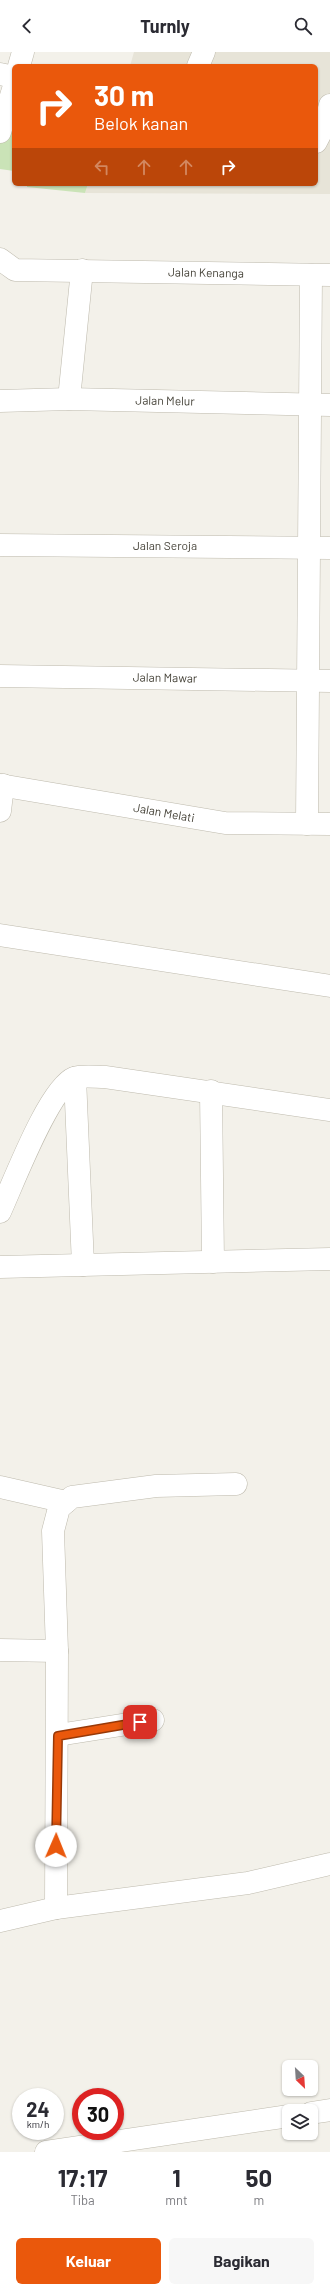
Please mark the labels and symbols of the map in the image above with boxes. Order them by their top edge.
street label: Jalan Kenanga [168,264,244,280]
street label: Jalan Melur [135,392,195,408]
street label: Jalan Seroja [133,538,197,552]
street label: Jalan Mawar [133,669,198,685]
street label: Jalan Melati [132,800,196,824]
pin [123,1705,157,1739]
position arrow [35,1825,77,1867]
north arrow [282,2060,318,2096]
speed limit sign: 30 [72,2088,124,2140]

